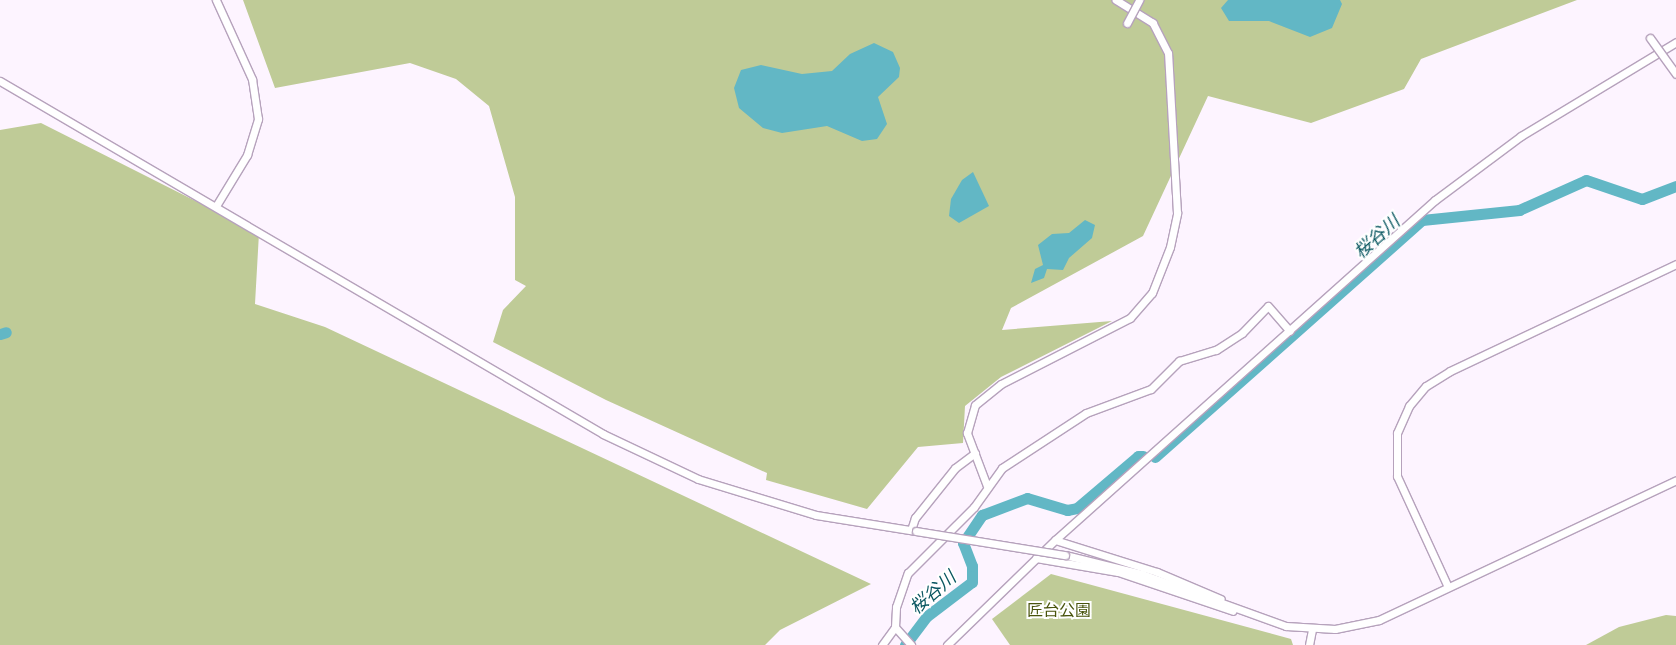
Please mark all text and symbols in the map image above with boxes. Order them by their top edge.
water label: 桜谷川 [1350,211,1404,263]
water label: 桜谷川 [906,567,960,619]
park label: 匠台公園 [1027,601,1091,621]

